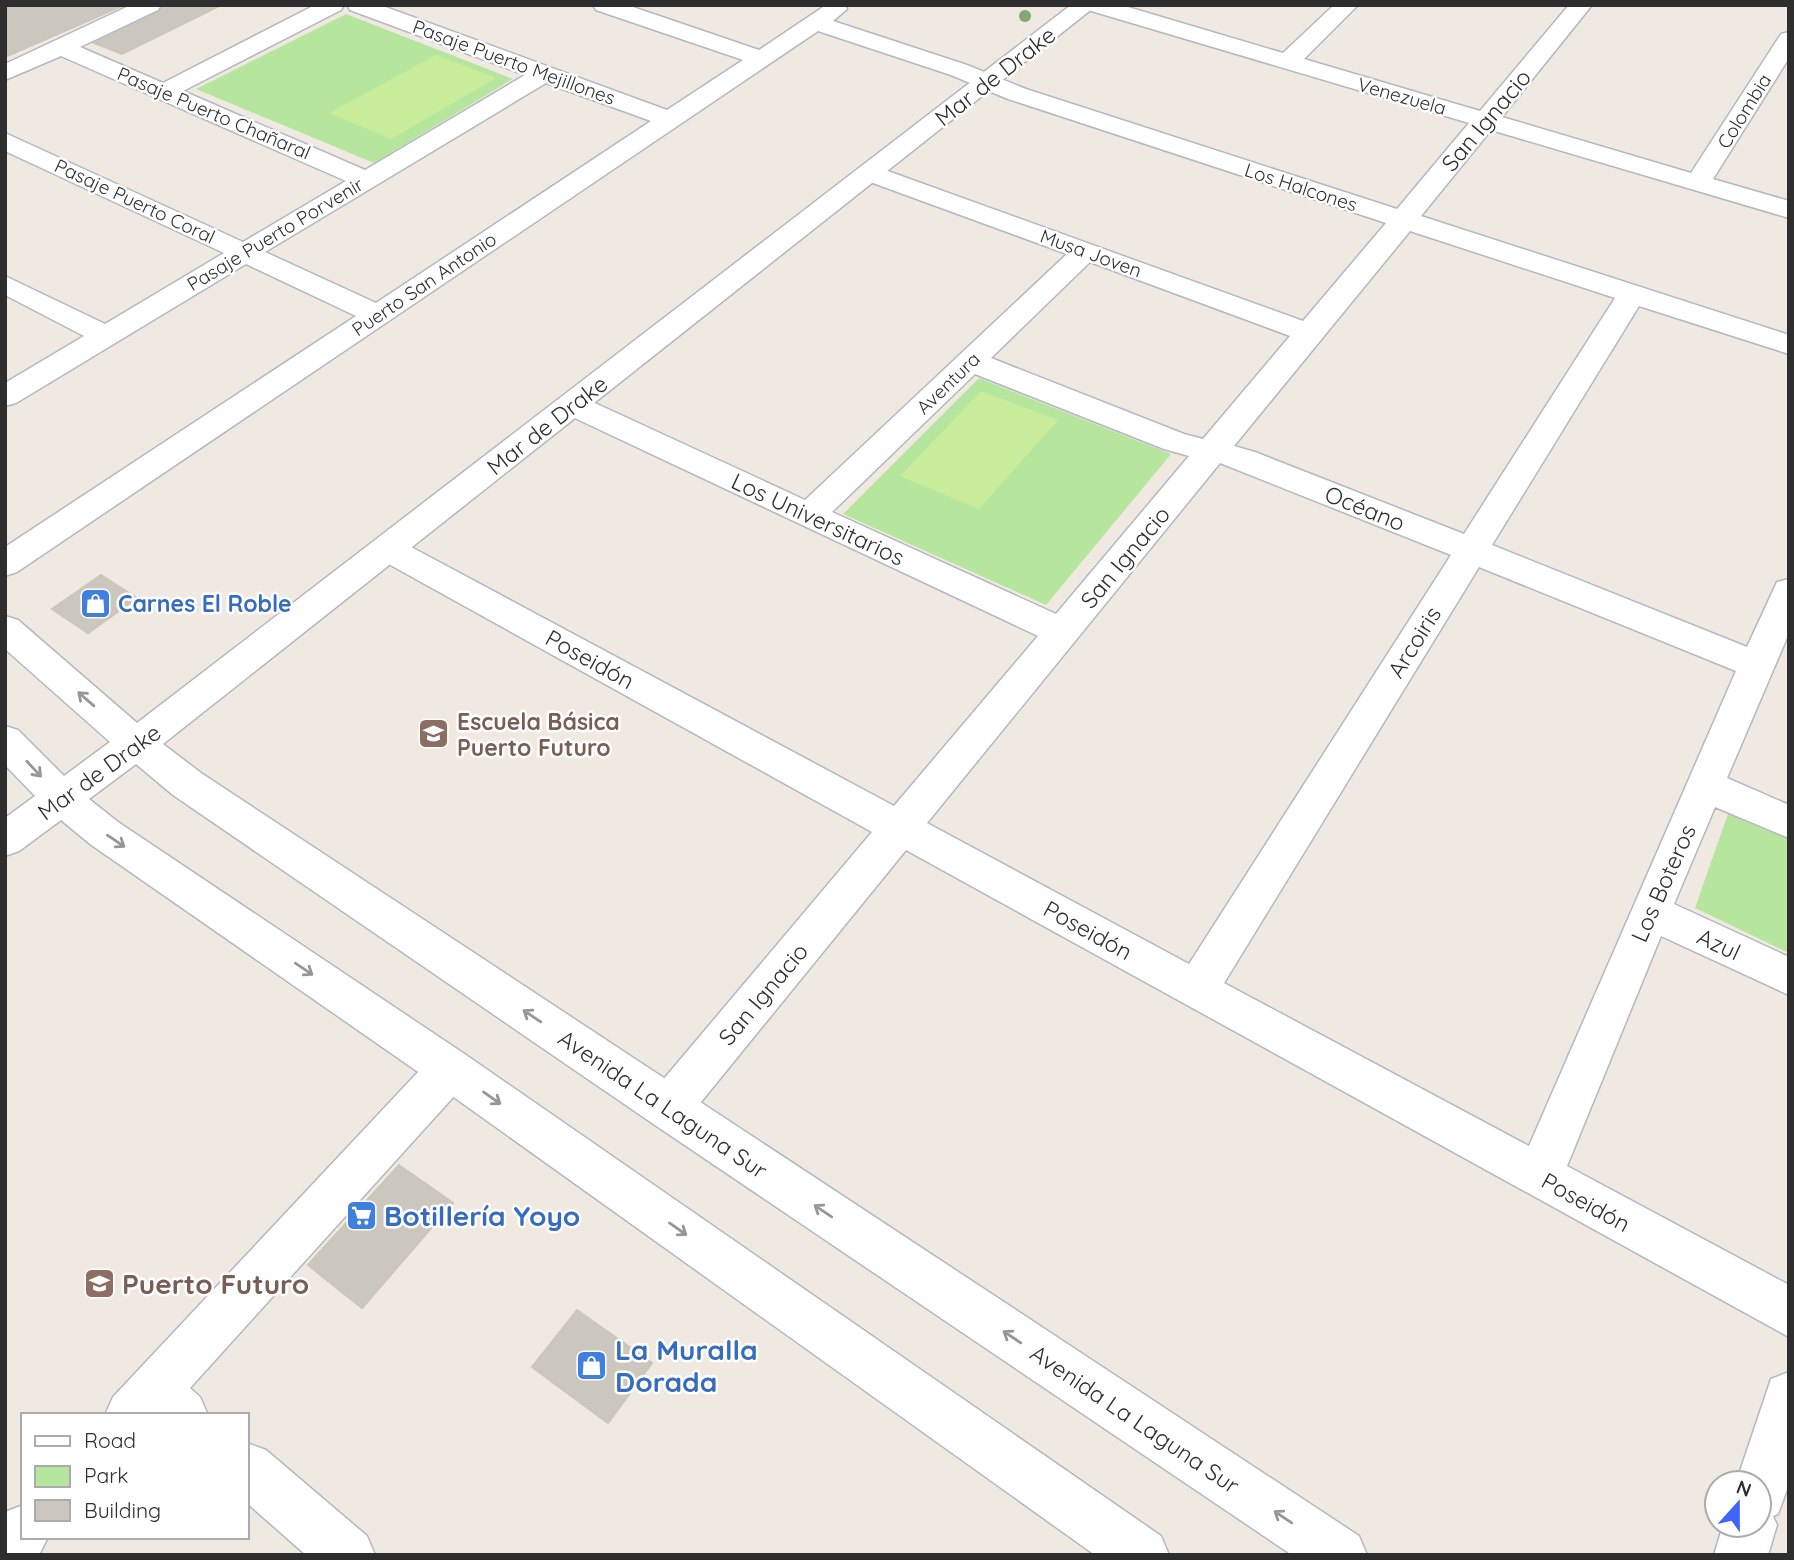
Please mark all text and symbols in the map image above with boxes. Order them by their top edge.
street label: Pasaje Puerto Mejillones [409,14,619,110]
street label: Mar de Drake [929,20,1061,132]
street label: Pasaje Puerto Chañaral [114,61,314,165]
street label: San Ignacio [1435,63,1537,177]
street label: Colombia [1712,69,1776,153]
street label: Venezuela [1355,72,1449,120]
street label: Pasaje Puerto Coral [51,153,219,249]
street label: Los Halcones [1242,158,1360,217]
street label: Pasaje Puerto Porvenir [183,171,368,296]
street label: Musa Joven [1037,224,1145,282]
street label: Puerto San Antonio [347,227,501,341]
street label: Aventura [911,347,985,419]
street label: Mar de Drake [481,369,613,481]
street label: Los Universitarios [727,466,909,572]
street label: Océano [1321,479,1409,537]
street label: San Ignacio [1074,500,1176,614]
shop icon: Carnes El Roble [78,586,112,620]
place label: Carnes El Roble [118,589,292,618]
street label: Arcoiris [1381,601,1447,683]
street label: Poseidón [540,623,640,695]
one-way arrow [77,691,95,707]
place label: Escuela Básica Puerto Futuro [457,707,620,762]
school or university icon: Escuela Básica Puerto Futuro [417,717,451,751]
street label: Mar de Drake [32,718,166,826]
one-way arrow [26,760,42,778]
street label: Los Boteros [1624,820,1702,946]
one-way arrow [106,834,125,848]
street label: Poseidón [1038,894,1138,966]
street label: Azul [1693,922,1745,966]
street label: San Ignacio [712,937,814,1051]
one-way arrow [294,962,313,977]
one-way arrow [522,1009,542,1023]
street label: Avenida La Laguna Sur [553,1023,773,1185]
one-way arrow [482,1091,501,1105]
street label: Poseidón [1536,1166,1636,1238]
supermarket icon: Botillería Yoyo [344,1198,378,1232]
place label: Botillería Yoyo [384,1198,580,1233]
one-way arrow [813,1204,833,1218]
one-way arrow [668,1222,687,1236]
school or university icon: Puerto Futuro [82,1266,116,1300]
place label: Puerto Futuro [122,1266,309,1301]
one-way arrow [1003,1330,1022,1344]
place label: La Muralla Dorada [615,1332,758,1399]
street label: Avenida La Laguna Sur [1025,1338,1245,1500]
shop icon: La Muralla Dorada [575,1348,609,1382]
legend [21,1413,248,1539]
text: Road [84,1427,136,1453]
text: Park [84,1462,128,1488]
north arrow [1703,1469,1773,1539]
text: N [1733,1474,1755,1502]
text: Building [84,1497,161,1523]
one-way arrow [1274,1510,1293,1524]

